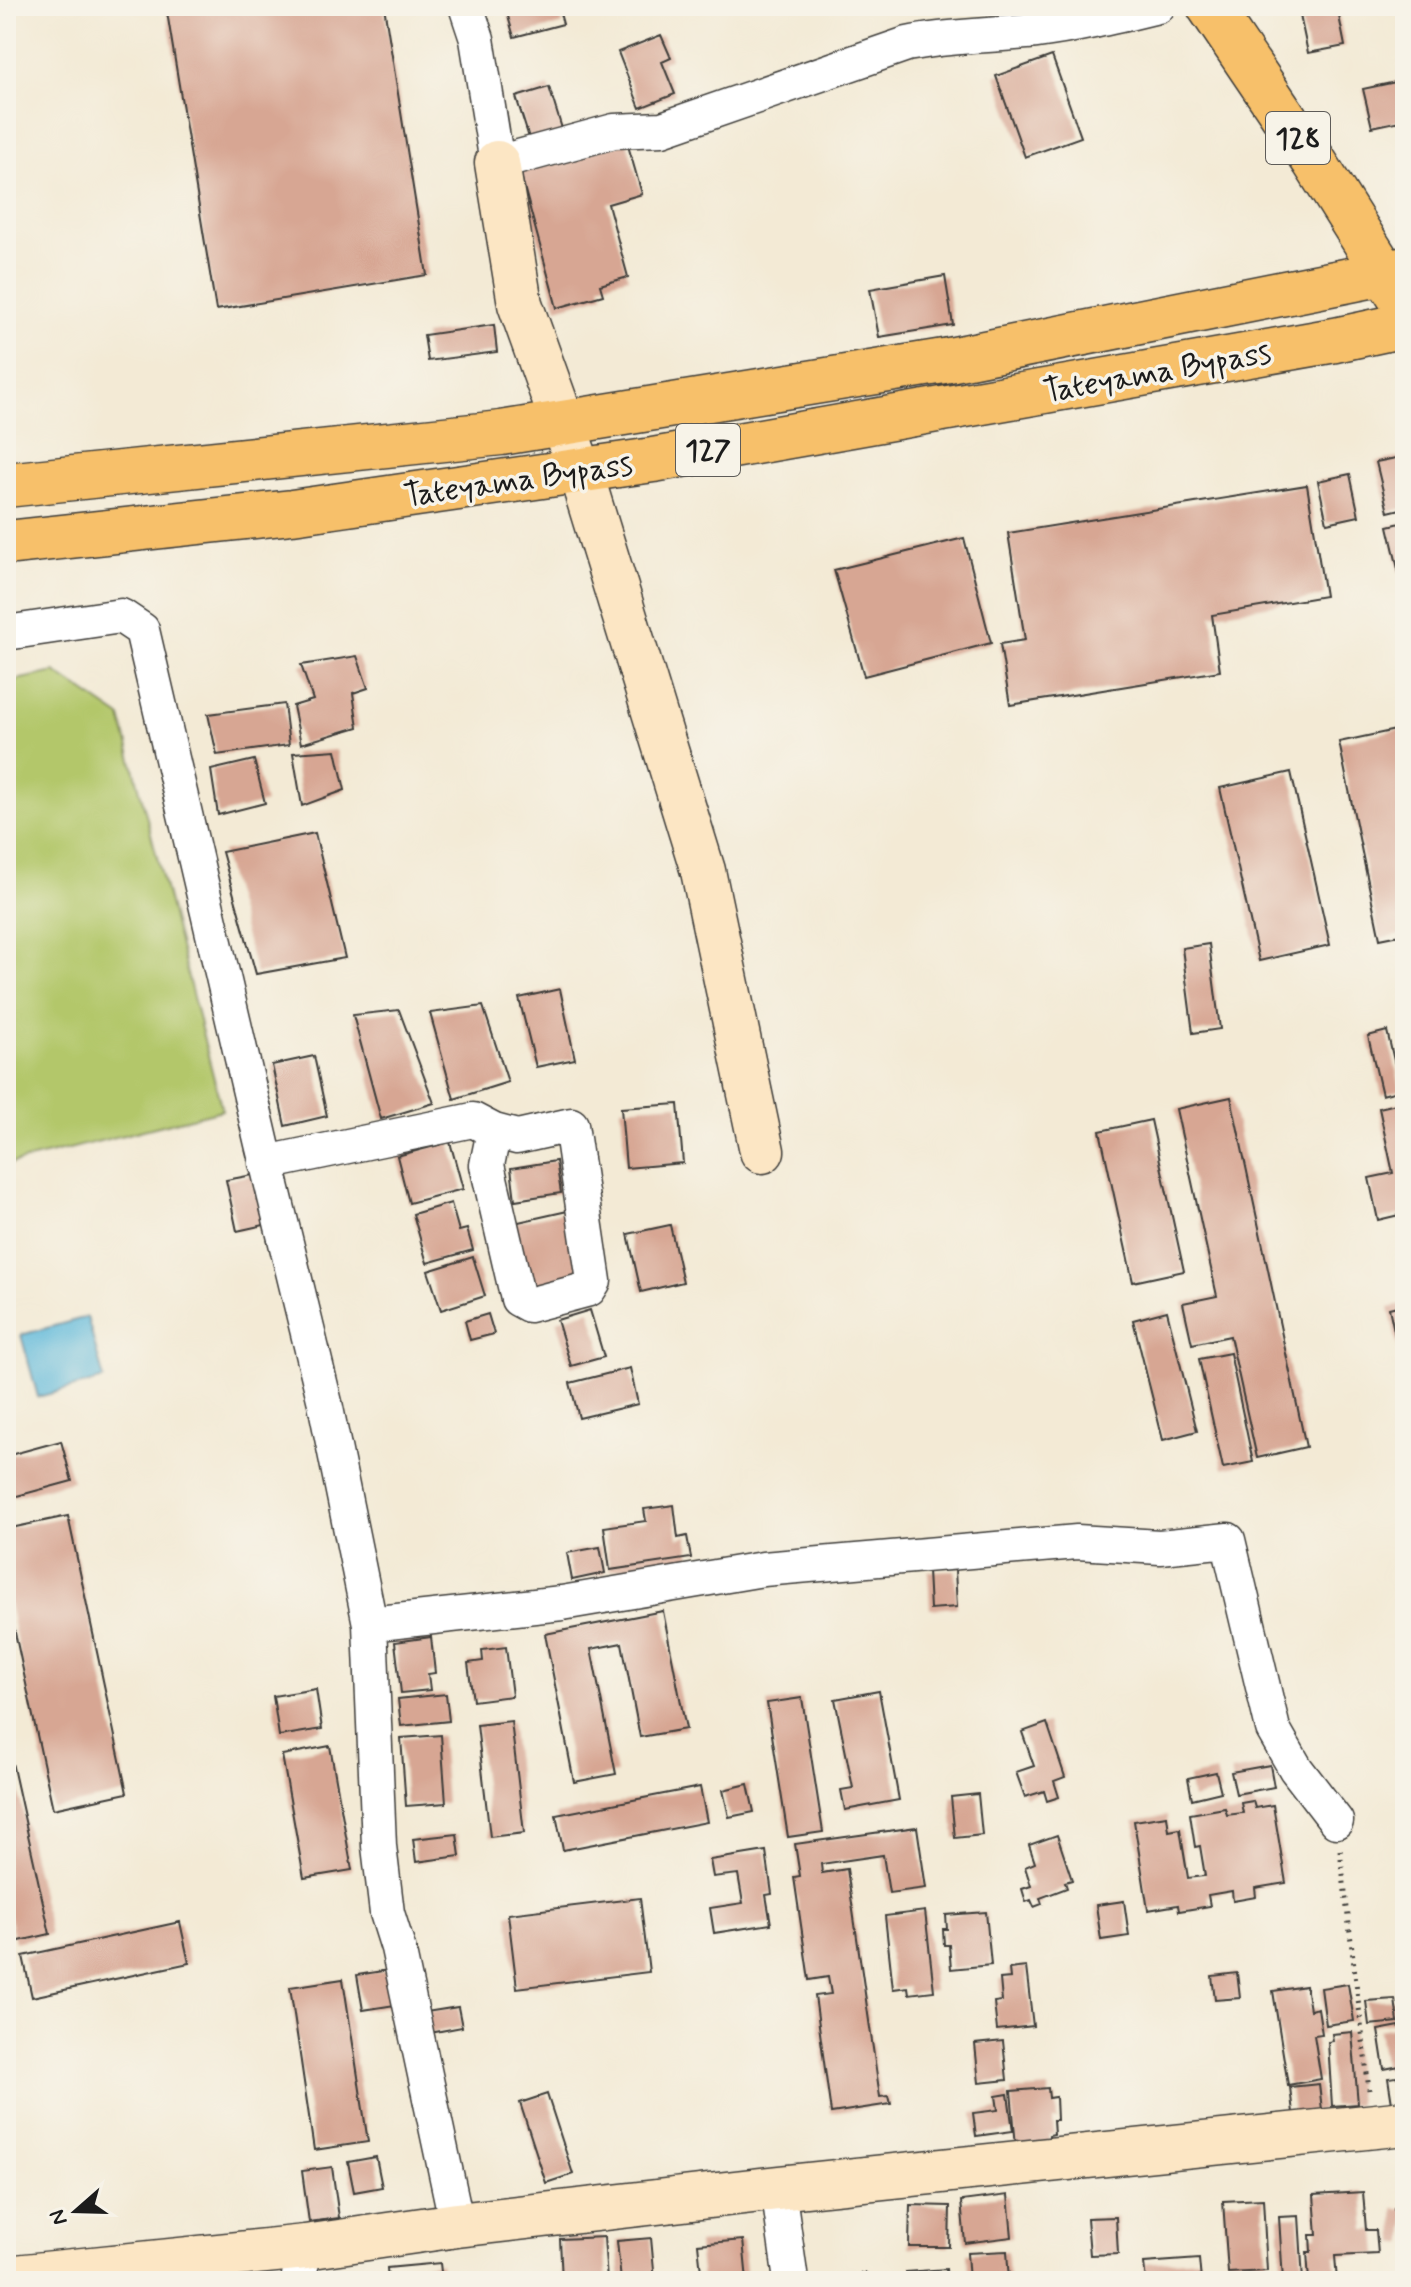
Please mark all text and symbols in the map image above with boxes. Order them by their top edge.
road number: 128 [1266,112,1330,164]
street label: Tateyama Bypass [1040,332,1275,414]
road number: 127 [676,424,740,476]
street label: Tateyama Bypass [401,444,635,518]
north arrow [36,2171,116,2251]
text: N [43,2205,75,2229]

